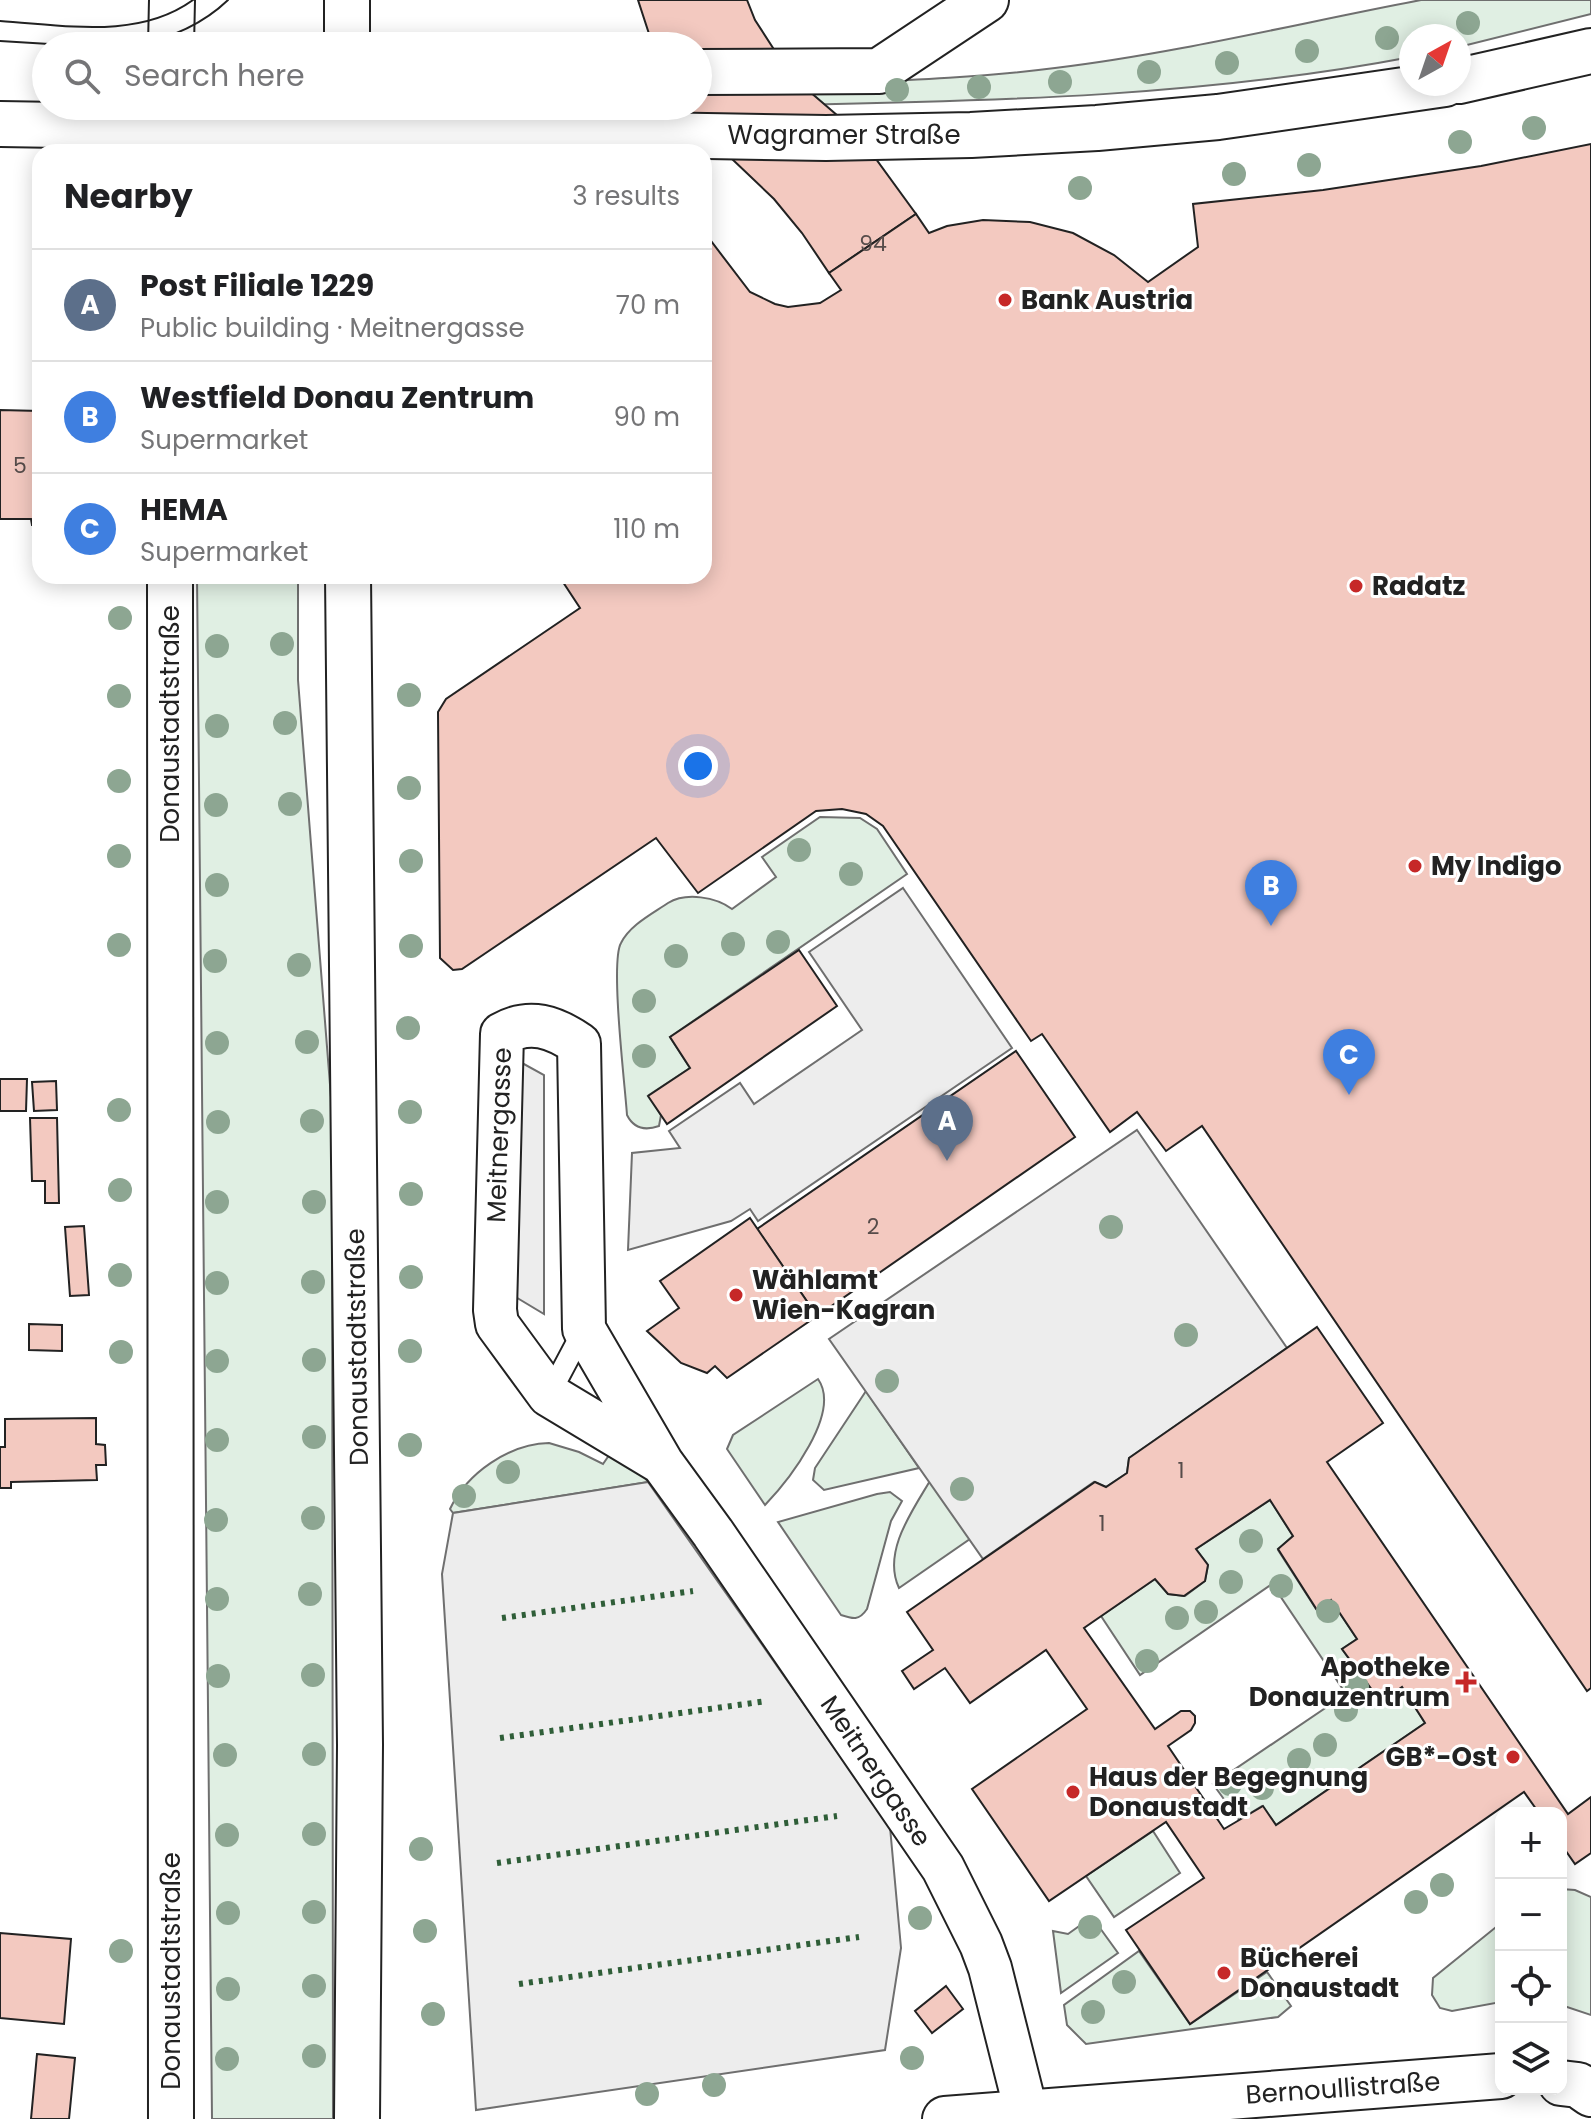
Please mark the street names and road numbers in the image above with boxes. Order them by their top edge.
street label: Wagramer Straße [727,117,961,153]
street label: Donaustadtstraße [152,605,188,843]
street label: Meitnergasse [478,1047,520,1223]
street label: Donaustadtstraße [337,1228,377,1466]
street label: Meitnergasse [812,1688,940,1854]
street label: Donaustadtstraße [153,1852,189,2090]
street label: Bernoullistraße [1244,2063,1442,2113]

